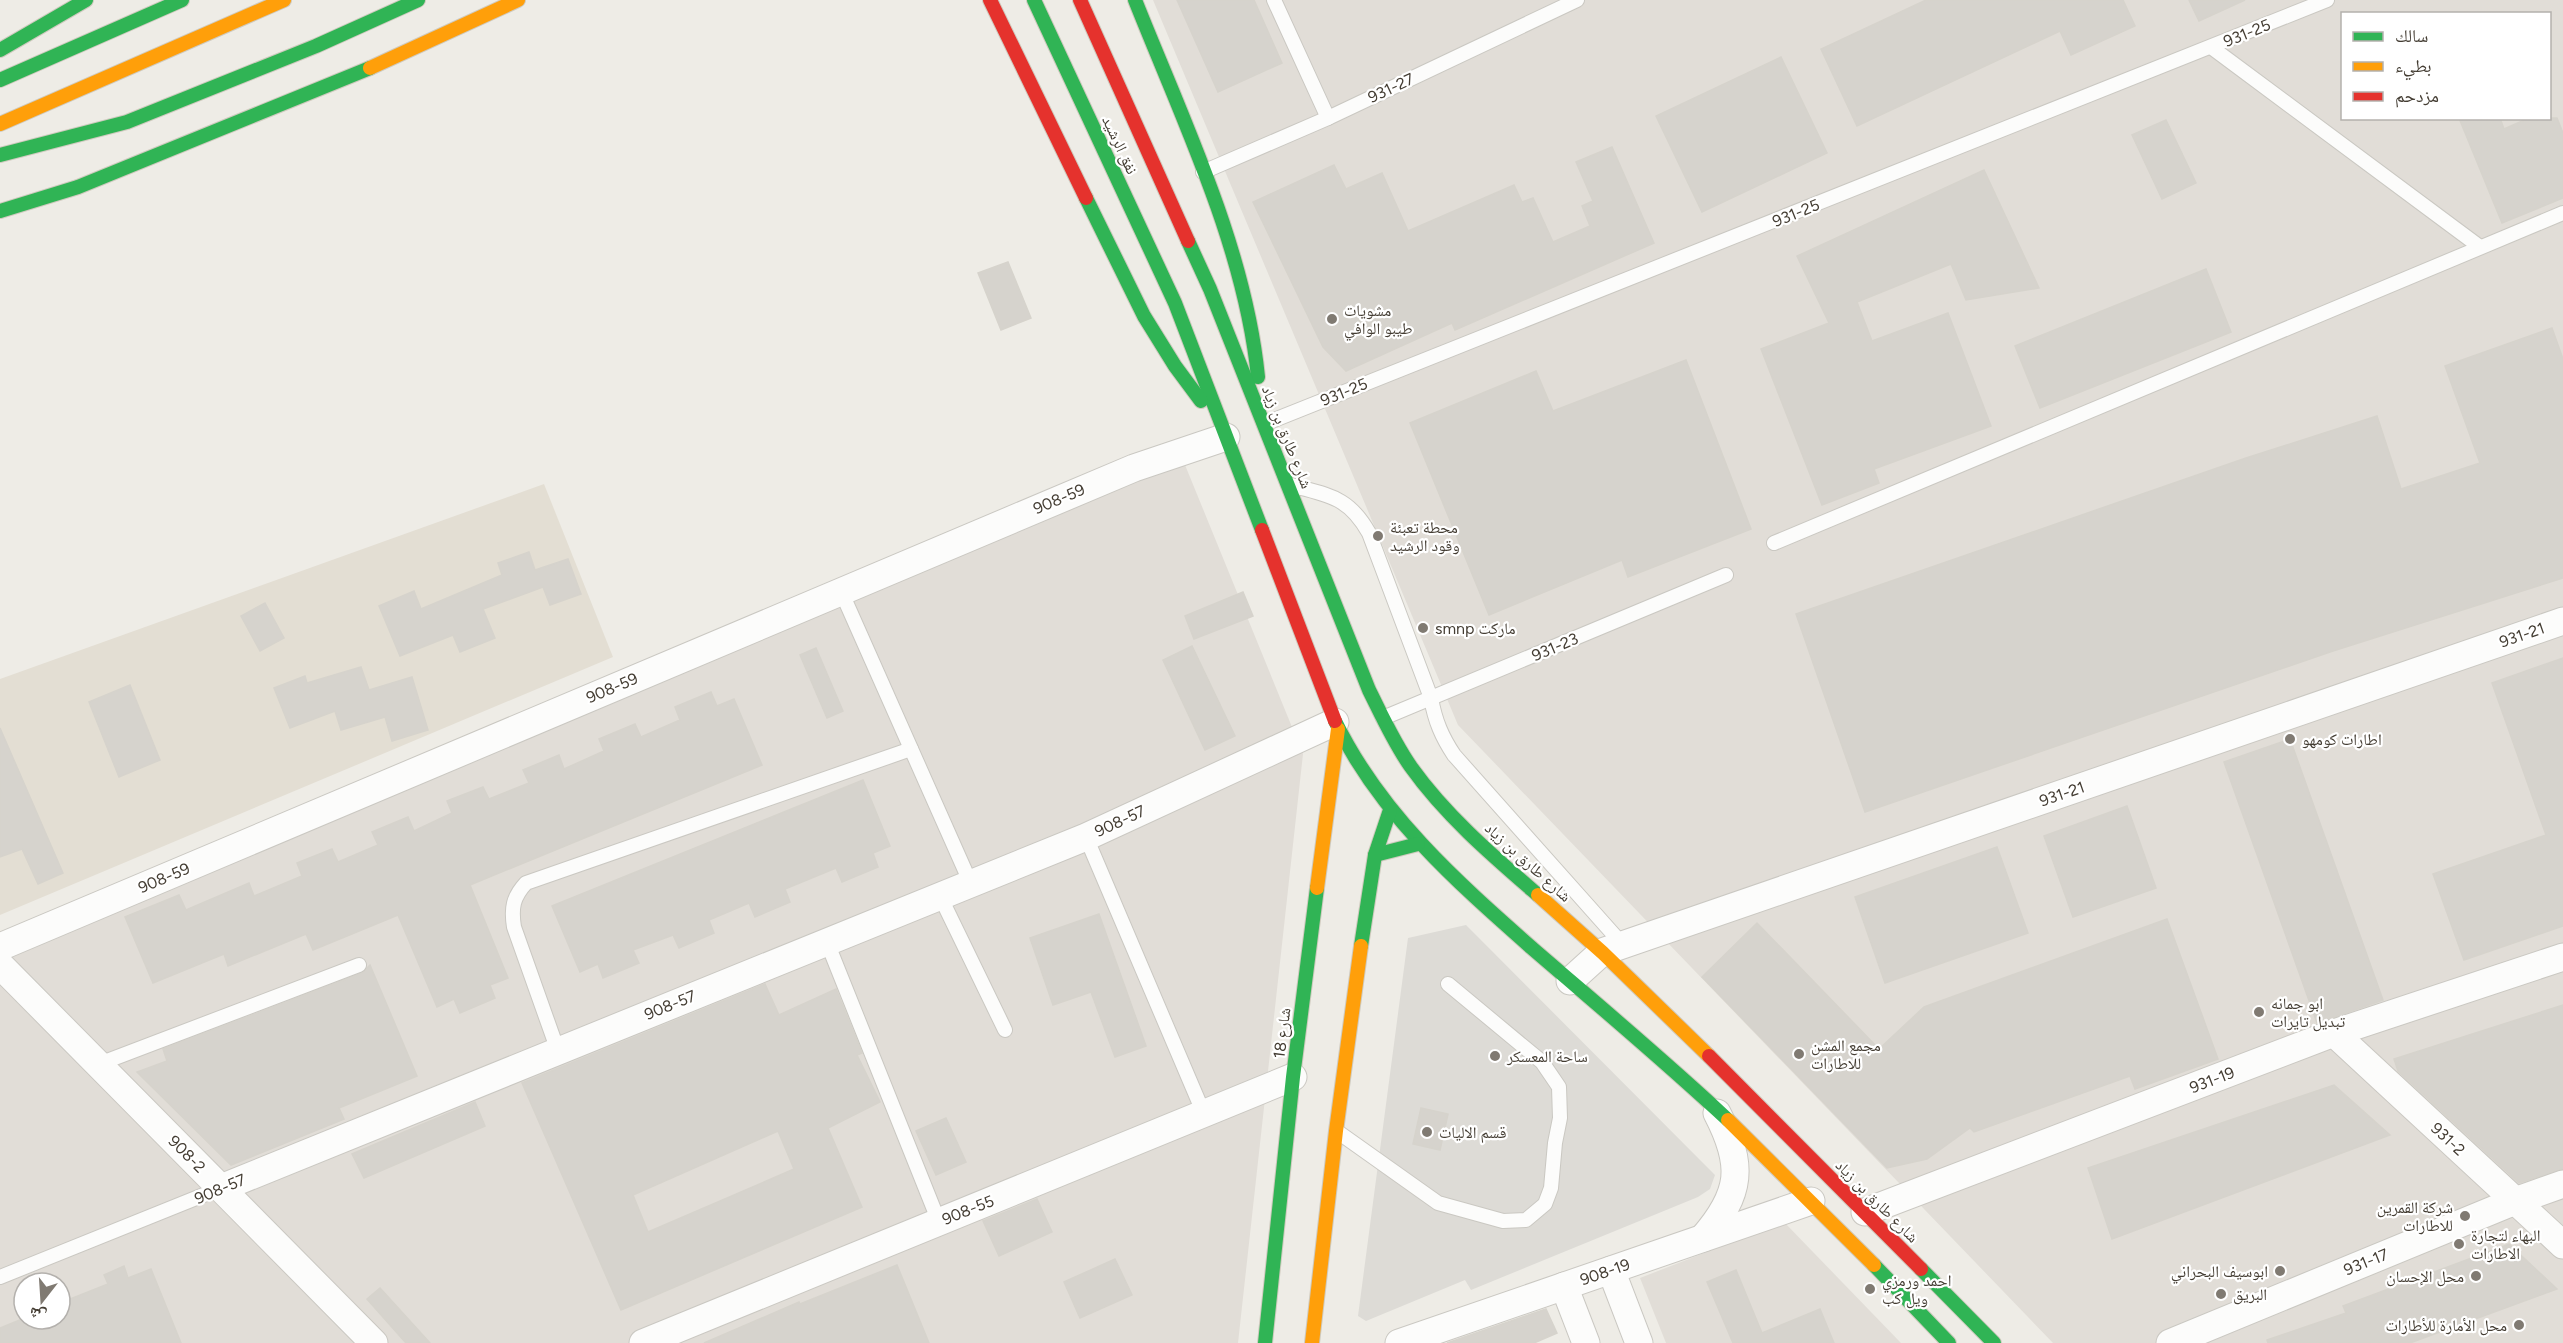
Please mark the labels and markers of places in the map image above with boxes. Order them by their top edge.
place label: مشويات طيبو الوافي [1344,301,1413,341]
marker: مشويات طيبو الوافي [1325,312,1339,326]
place label: محطة تعبئة وقود الرشيد [1390,518,1460,555]
marker: محطة تعبئة وقود الرشيد [1371,529,1385,543]
place label: smnp ماركت [1435,619,1516,638]
marker: smnp ماركت [1416,621,1430,635]
place label: اطارات كومهو [2302,730,2382,749]
marker: اطارات كومهو [2283,732,2297,746]
place label: ابو جمانه تبديل تايرات [2271,994,2346,1032]
marker: ابو جمانه تبديل تايرات [2252,1005,2266,1019]
place label: مجمع المشن للاطارات [1811,1036,1881,1073]
place label: ساحة المعسكر [1506,1047,1588,1066]
marker: مجمع المشن للاطارات [1792,1047,1806,1061]
marker: ساحة المعسكر [1488,1049,1502,1063]
place label: قسم الاليات [1439,1123,1506,1143]
marker: قسم الاليات [1420,1125,1434,1139]
place label: شركة القمرين للاطارات [2377,1198,2453,1235]
marker: شركة القمرين للاطارات [2458,1209,2472,1223]
place label: البهاء لتجارة الاطارات [2471,1226,2541,1263]
marker: البهاء لتجارة الاطارات [2452,1237,2466,1251]
place label: ابوسيف البحراني [2171,1262,2268,1284]
marker: ابوسيف البحراني [2273,1264,2287,1278]
place label: محل الإحسان [2386,1267,2464,1287]
marker: محل الإحسان [2469,1269,2483,1283]
place label: احمد ورمزي ويل كب [1882,1271,1951,1309]
marker: احمد ورمزي ويل كب [1863,1282,1877,1296]
place label: البريق [2233,1285,2267,1305]
marker: البريق [2214,1287,2228,1301]
place label: محل الأمارة للأطارات [2385,1316,2507,1336]
marker: محل الأمارة للأطارات [2512,1318,2526,1332]

